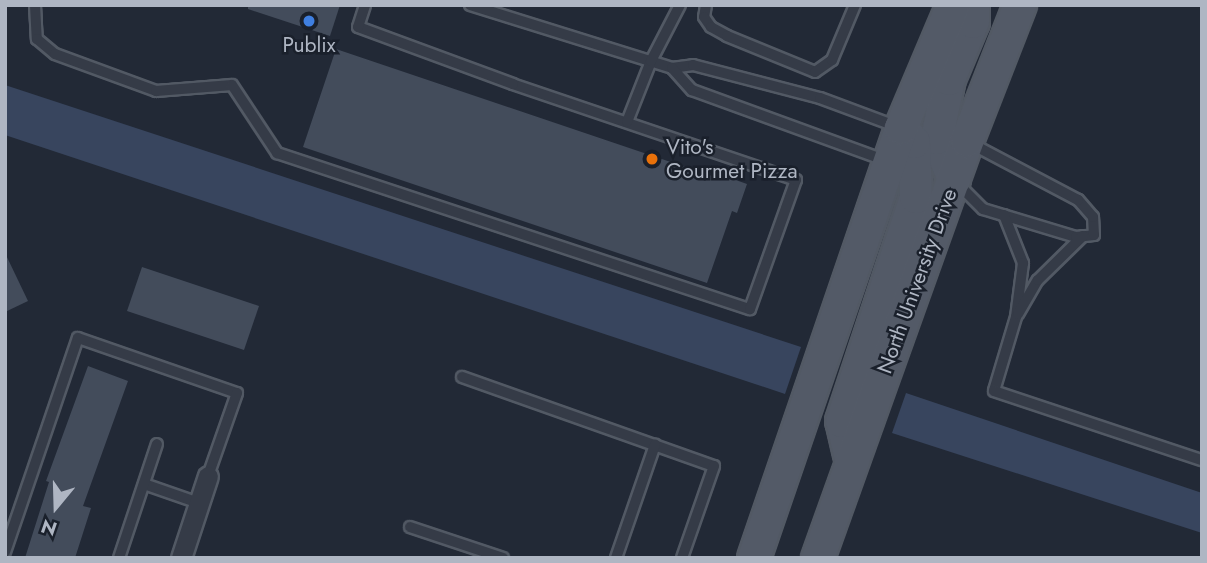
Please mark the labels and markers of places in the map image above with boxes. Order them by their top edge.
marker: Publix [301,13,317,29]
place label: Publix [282,32,336,58]
place label: Vito's Gourmet Pizza [666,134,798,184]
marker: Vito's Gourmet Pizza [644,151,660,167]

